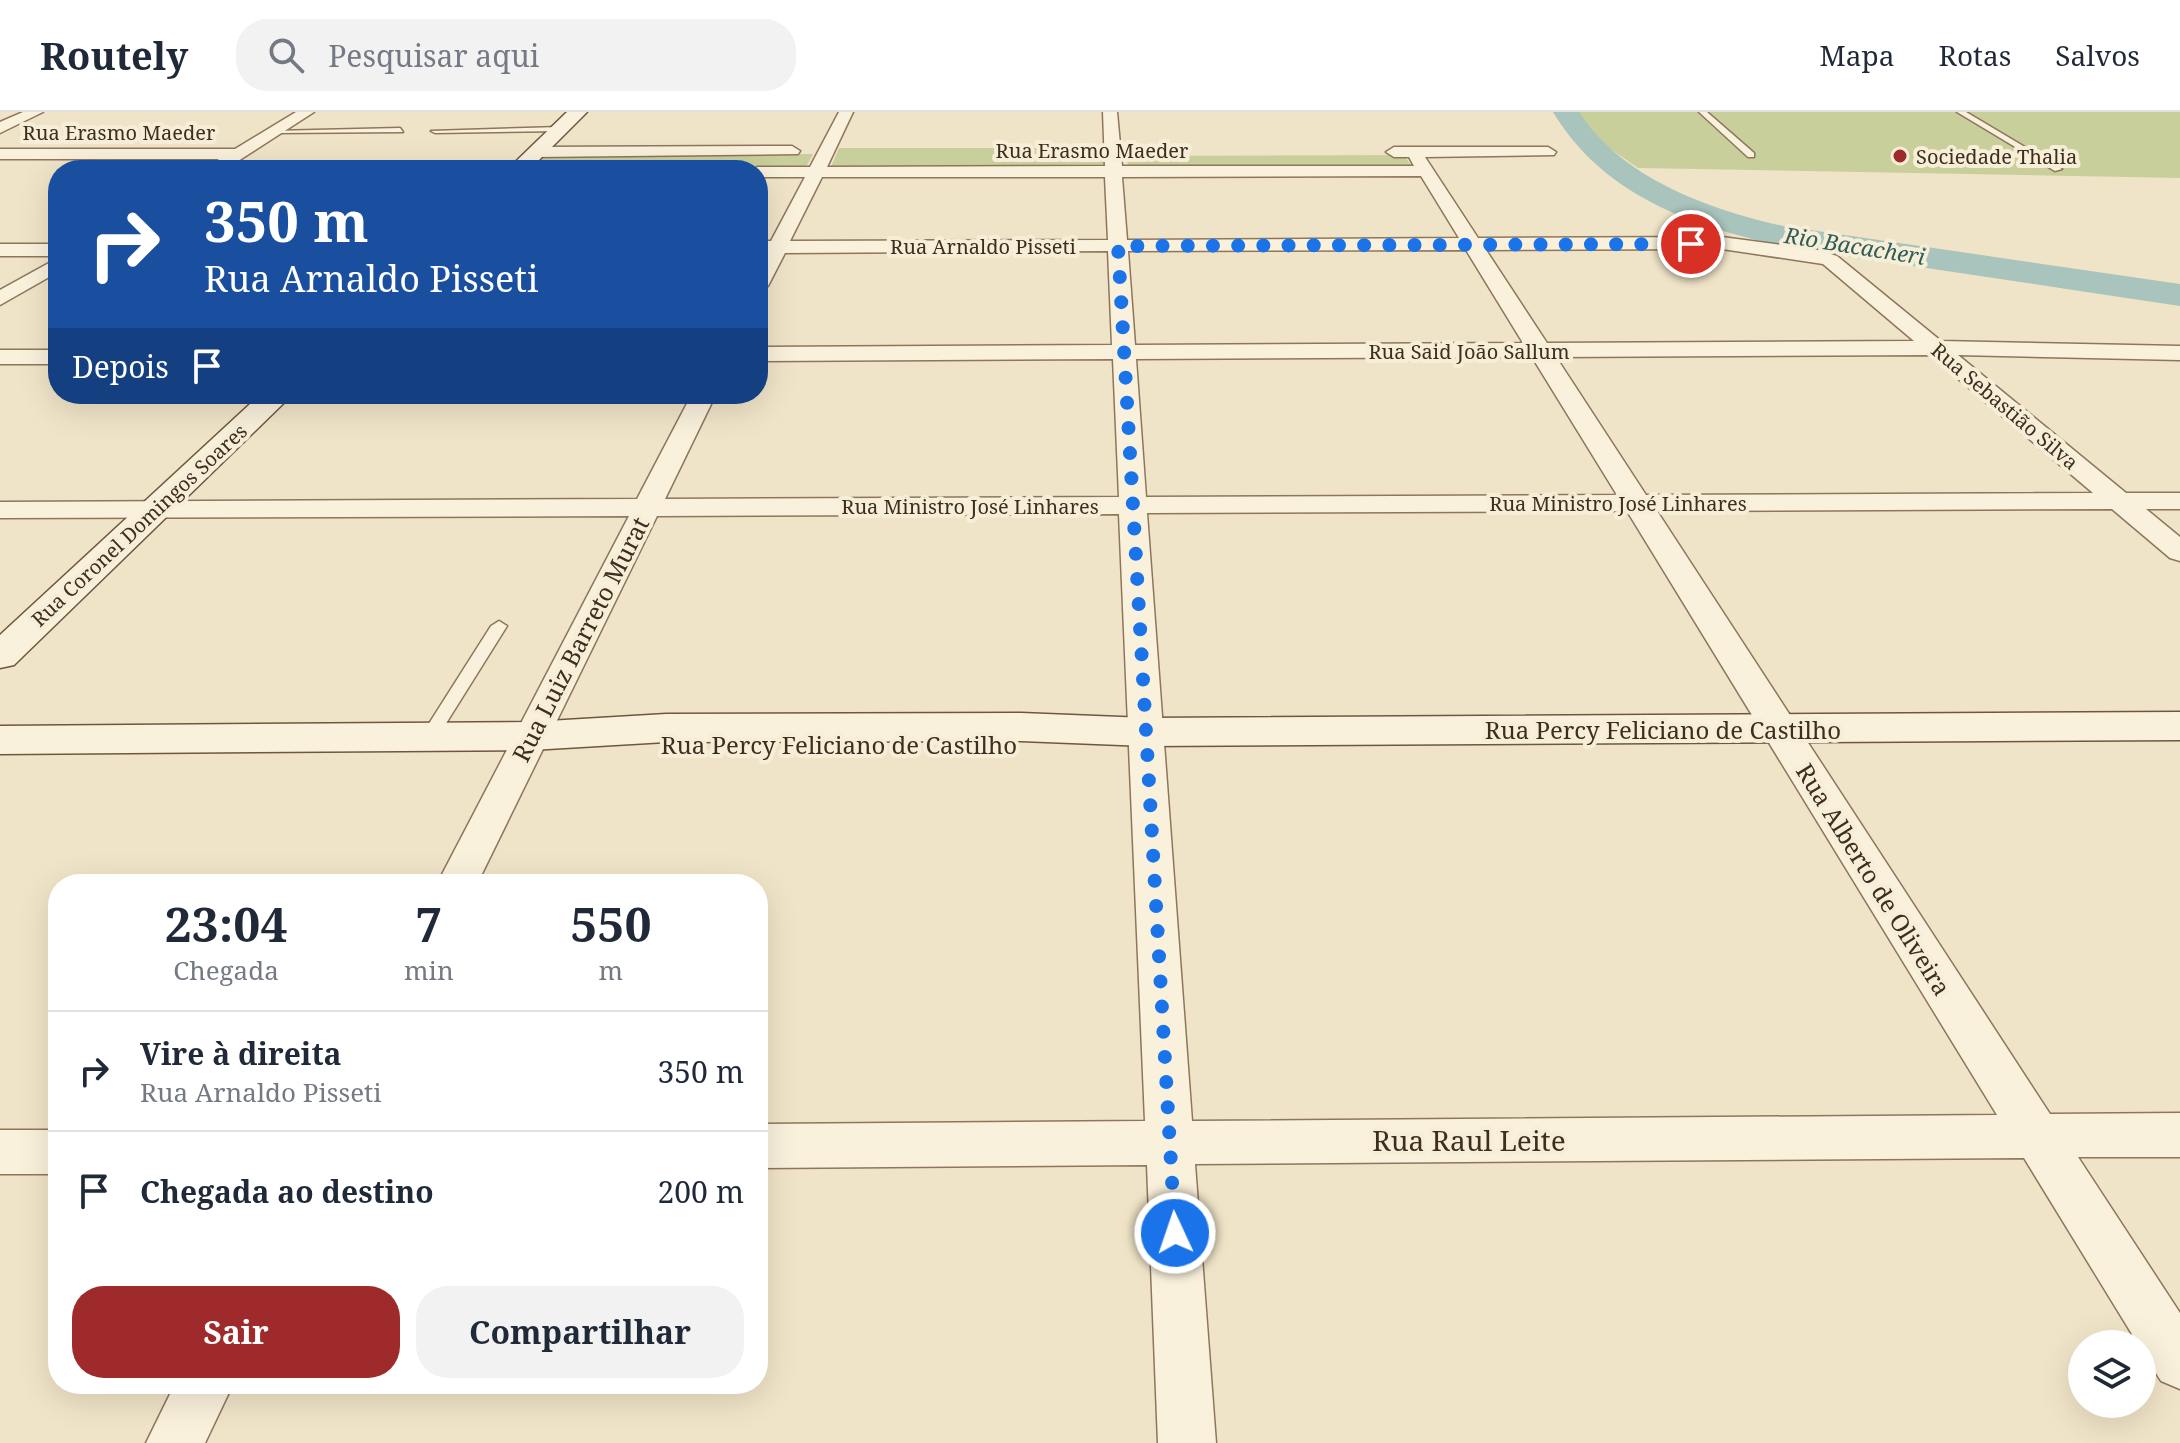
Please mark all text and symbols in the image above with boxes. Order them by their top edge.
search box [236,19,796,91]
text: Routely [40,29,188,81]
icon: search [264,33,308,77]
text: Pesquisar aqui [328,35,539,76]
text: Mapa [1820,36,1895,74]
text: Rotas [1939,36,2011,74]
text: Salvos [2055,36,2140,74]
street label: Rua Erasmo Maeder [23,119,216,146]
street label: Rua Erasmo Maeder [996,137,1189,164]
place label: Sociedade Thalia [1916,143,2077,170]
marker: Sociedade Thalia [1891,147,1909,165]
text: 350 m [204,182,369,258]
icon: right [72,192,176,296]
pin [1657,210,1725,278]
water label: Rio Bacacheri [1782,219,1928,271]
icon: arrive [1669,222,1713,266]
street label: Rua Arnaldo Pisseti [890,233,1077,260]
text: Rua Arnaldo Pisseti [204,254,539,303]
street label: Rua Sebastião Silva [1926,336,2084,476]
street label: Rua Said João Sallum [1368,338,1570,365]
icon: arrive [185,344,229,388]
text: Depois [72,346,169,387]
street label: Rua Coronel Domingos Soares [25,418,253,632]
street label: Rua Ministro José Linhares [1489,490,1747,517]
street label: Rua Ministro José Linhares [841,493,1099,520]
street label: Rua Luiz Barreto Murat [504,511,656,767]
street label: Rua Percy Feliciano de Castilho [1485,713,1841,746]
street label: Rua Percy Feliciano de Castilho [661,728,1017,761]
street label: Rua Alberto de Oliveira [1789,757,1959,1001]
text: 23:04 [164,891,288,956]
text: 7 [415,891,442,956]
text: 550 [570,891,652,956]
text: Chegada [173,952,279,988]
text: min [404,952,454,988]
text: m [599,952,623,988]
text: Vire à direita [140,1033,342,1074]
icon: right [72,1049,116,1093]
text: 350 m [658,1051,744,1092]
text: Rua Arnaldo Pisseti [140,1074,382,1110]
street label: Rua Raul Leite [1372,1121,1566,1159]
icon: arrive [72,1169,116,1213]
text: Chegada ao destino [140,1171,434,1212]
text: 200 m [658,1171,744,1212]
position arrow [1133,1191,1217,1275]
button: Sair [72,1286,400,1378]
button: Compartilhar [416,1286,744,1378]
map controls [2068,1330,2156,1418]
button: layers [2068,1330,2156,1418]

